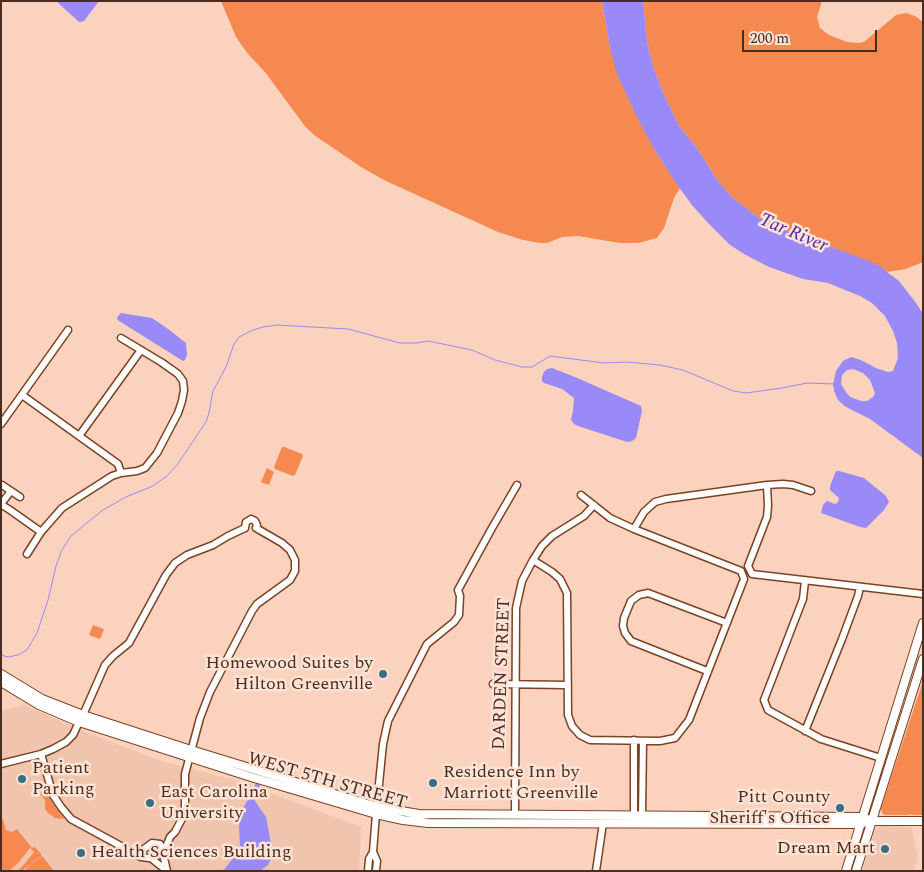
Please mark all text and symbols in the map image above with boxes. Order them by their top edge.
scale bar [744,20,879,52]
text: 200 m [750,27,789,50]
water label: Tar River [755,209,831,259]
street label: DARDEN STREET [490,597,516,751]
place label: Homewood Suites by Hilton Greenville [205,653,373,696]
marker: Homewood Suites by Hilton Greenville [377,668,389,680]
street label: WEST 5TH STREET [245,749,409,815]
place label: Patient Parking [32,758,95,801]
place label: Residence Inn by Marriott Greenville [443,762,598,804]
marker: Patient Parking [16,773,28,785]
marker: Residence Inn by Marriott Greenville [427,777,439,789]
place label: East Carolina University [160,782,268,824]
place label: Pitt County Sheriff's Office [709,787,830,830]
marker: East Carolina University [144,797,156,809]
marker: Pitt County Sheriff's Office [834,802,846,814]
place label: Dream Mart [777,838,875,860]
place label: Health Sciences Building [91,842,291,864]
marker: Dream Mart [879,843,891,855]
marker: Health Sciences Building [75,847,87,859]

